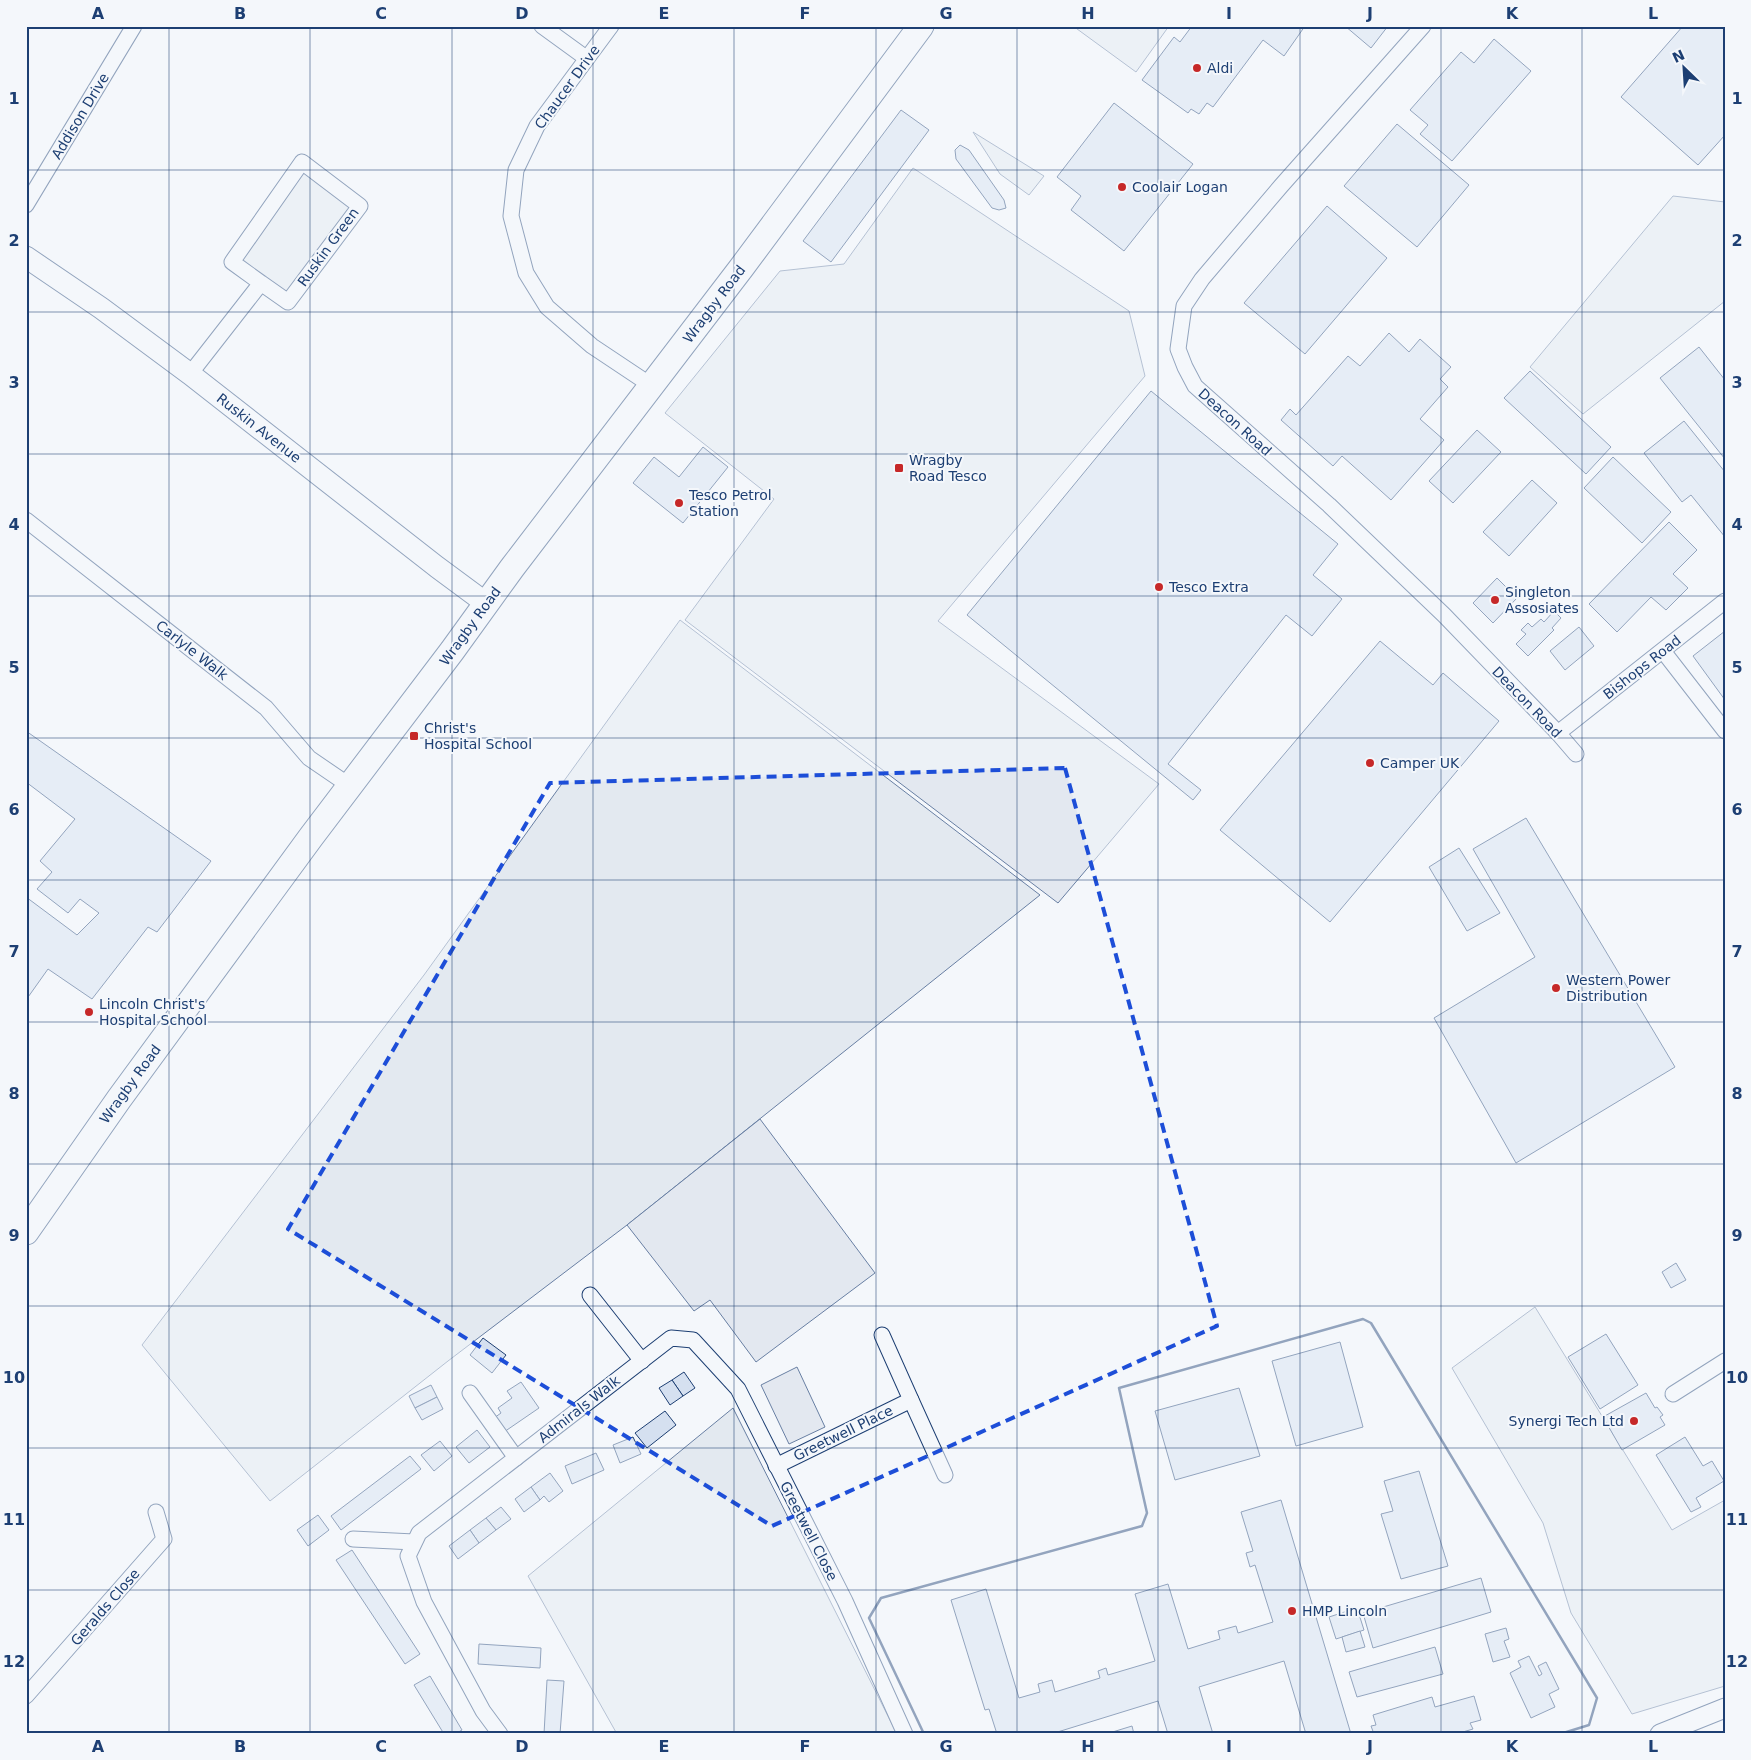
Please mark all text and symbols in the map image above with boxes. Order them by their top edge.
text: A [92,4,105,23]
text: B [234,4,246,23]
text: C [375,4,387,23]
text: D [515,4,529,23]
text: E [659,4,669,23]
text: F [800,4,810,23]
text: G [939,4,953,23]
text: H [1081,4,1095,23]
text: I [1226,4,1232,23]
text: J [1366,4,1373,23]
text: K [1506,4,1519,23]
text: L [1648,4,1658,23]
street label: Chaucer Drive [531,42,603,132]
north arrow [1658,42,1708,92]
text: N [1670,46,1687,66]
place label: Aldi [1207,60,1233,76]
marker: Aldi [1191,62,1203,74]
street label: Addison Drive [48,70,112,162]
text: 1 [8,89,20,108]
text: 1 [1731,89,1743,108]
place label: Coolair Logan [1132,179,1228,195]
marker: Coolair Logan [1116,181,1128,193]
street label: Ruskin Green [294,205,362,289]
text: 2 [8,231,20,250]
text: 2 [1731,231,1743,250]
street label: Wragby Road [680,262,748,346]
text: 3 [8,373,20,392]
text: 3 [1731,373,1743,392]
street label: Deacon Road [1195,385,1275,459]
street label: Ruskin Avenue [214,390,304,466]
place label: Wragby Road Tesco [909,452,987,484]
marker: Wragby Road Tesco [893,462,905,474]
place label: Tesco Petrol Station [688,487,772,519]
marker: Tesco Petrol Station [673,497,685,509]
text: 4 [8,515,20,534]
text: 4 [1731,515,1743,534]
place label: Tesco Extra [1168,579,1249,595]
marker: Tesco Extra [1153,581,1165,593]
street label: Wragby Road [436,584,504,668]
place label: Singleton Assosiates [1505,584,1579,616]
marker: Singleton Assosiates [1489,594,1501,606]
street label: Carlyle Walk [153,617,232,684]
street label: Bishops Road [1600,632,1684,702]
text: 5 [8,658,20,677]
text: 5 [1731,658,1743,677]
street label: Deacon Road [1489,663,1565,741]
place label: Christ's Hospital School [424,720,532,752]
marker: Christ's Hospital School [408,730,420,742]
place label: Camper UK [1380,755,1460,771]
marker: Camper UK [1364,757,1376,769]
text: 6 [8,800,20,819]
text: 6 [1731,800,1743,819]
text: 7 [8,942,20,961]
text: 7 [1731,942,1743,961]
place label: Western Power Distribution [1566,972,1670,1004]
marker: Western Power Distribution [1550,982,1562,994]
place label: Lincoln Christ's Hospital School [99,996,207,1028]
marker: Lincoln Christ's Hospital School [83,1006,95,1018]
street label: Wragby Road [96,1042,164,1126]
text: 8 [8,1084,20,1103]
text: 8 [1731,1084,1743,1103]
text: 9 [8,1226,20,1245]
text: 9 [1731,1226,1743,1245]
text: 10 [3,1368,25,1387]
text: 10 [1726,1368,1748,1387]
street label: Admirals Walk [535,1372,624,1446]
street label: Greetwell Place [791,1402,895,1464]
place label: Synergi Tech Ltd [1509,1413,1624,1429]
marker: Synergi Tech Ltd [1628,1415,1640,1427]
street label: Greetwell Close [777,1479,841,1583]
text: 11 [3,1510,25,1529]
text: 11 [1726,1510,1748,1529]
street label: Geralds Close [67,1565,143,1649]
place label: HMP Lincoln [1302,1603,1387,1619]
marker: HMP Lincoln [1286,1605,1298,1617]
text: 12 [3,1652,25,1671]
text: 12 [1726,1652,1748,1671]
text: A [92,1737,105,1756]
text: B [234,1737,246,1756]
text: C [375,1737,387,1756]
text: D [515,1737,529,1756]
text: E [659,1737,669,1756]
text: F [800,1737,810,1756]
text: G [939,1737,953,1756]
text: H [1081,1737,1095,1756]
text: I [1226,1737,1232,1756]
text: J [1366,1737,1373,1756]
text: K [1506,1737,1519,1756]
text: L [1648,1737,1658,1756]

